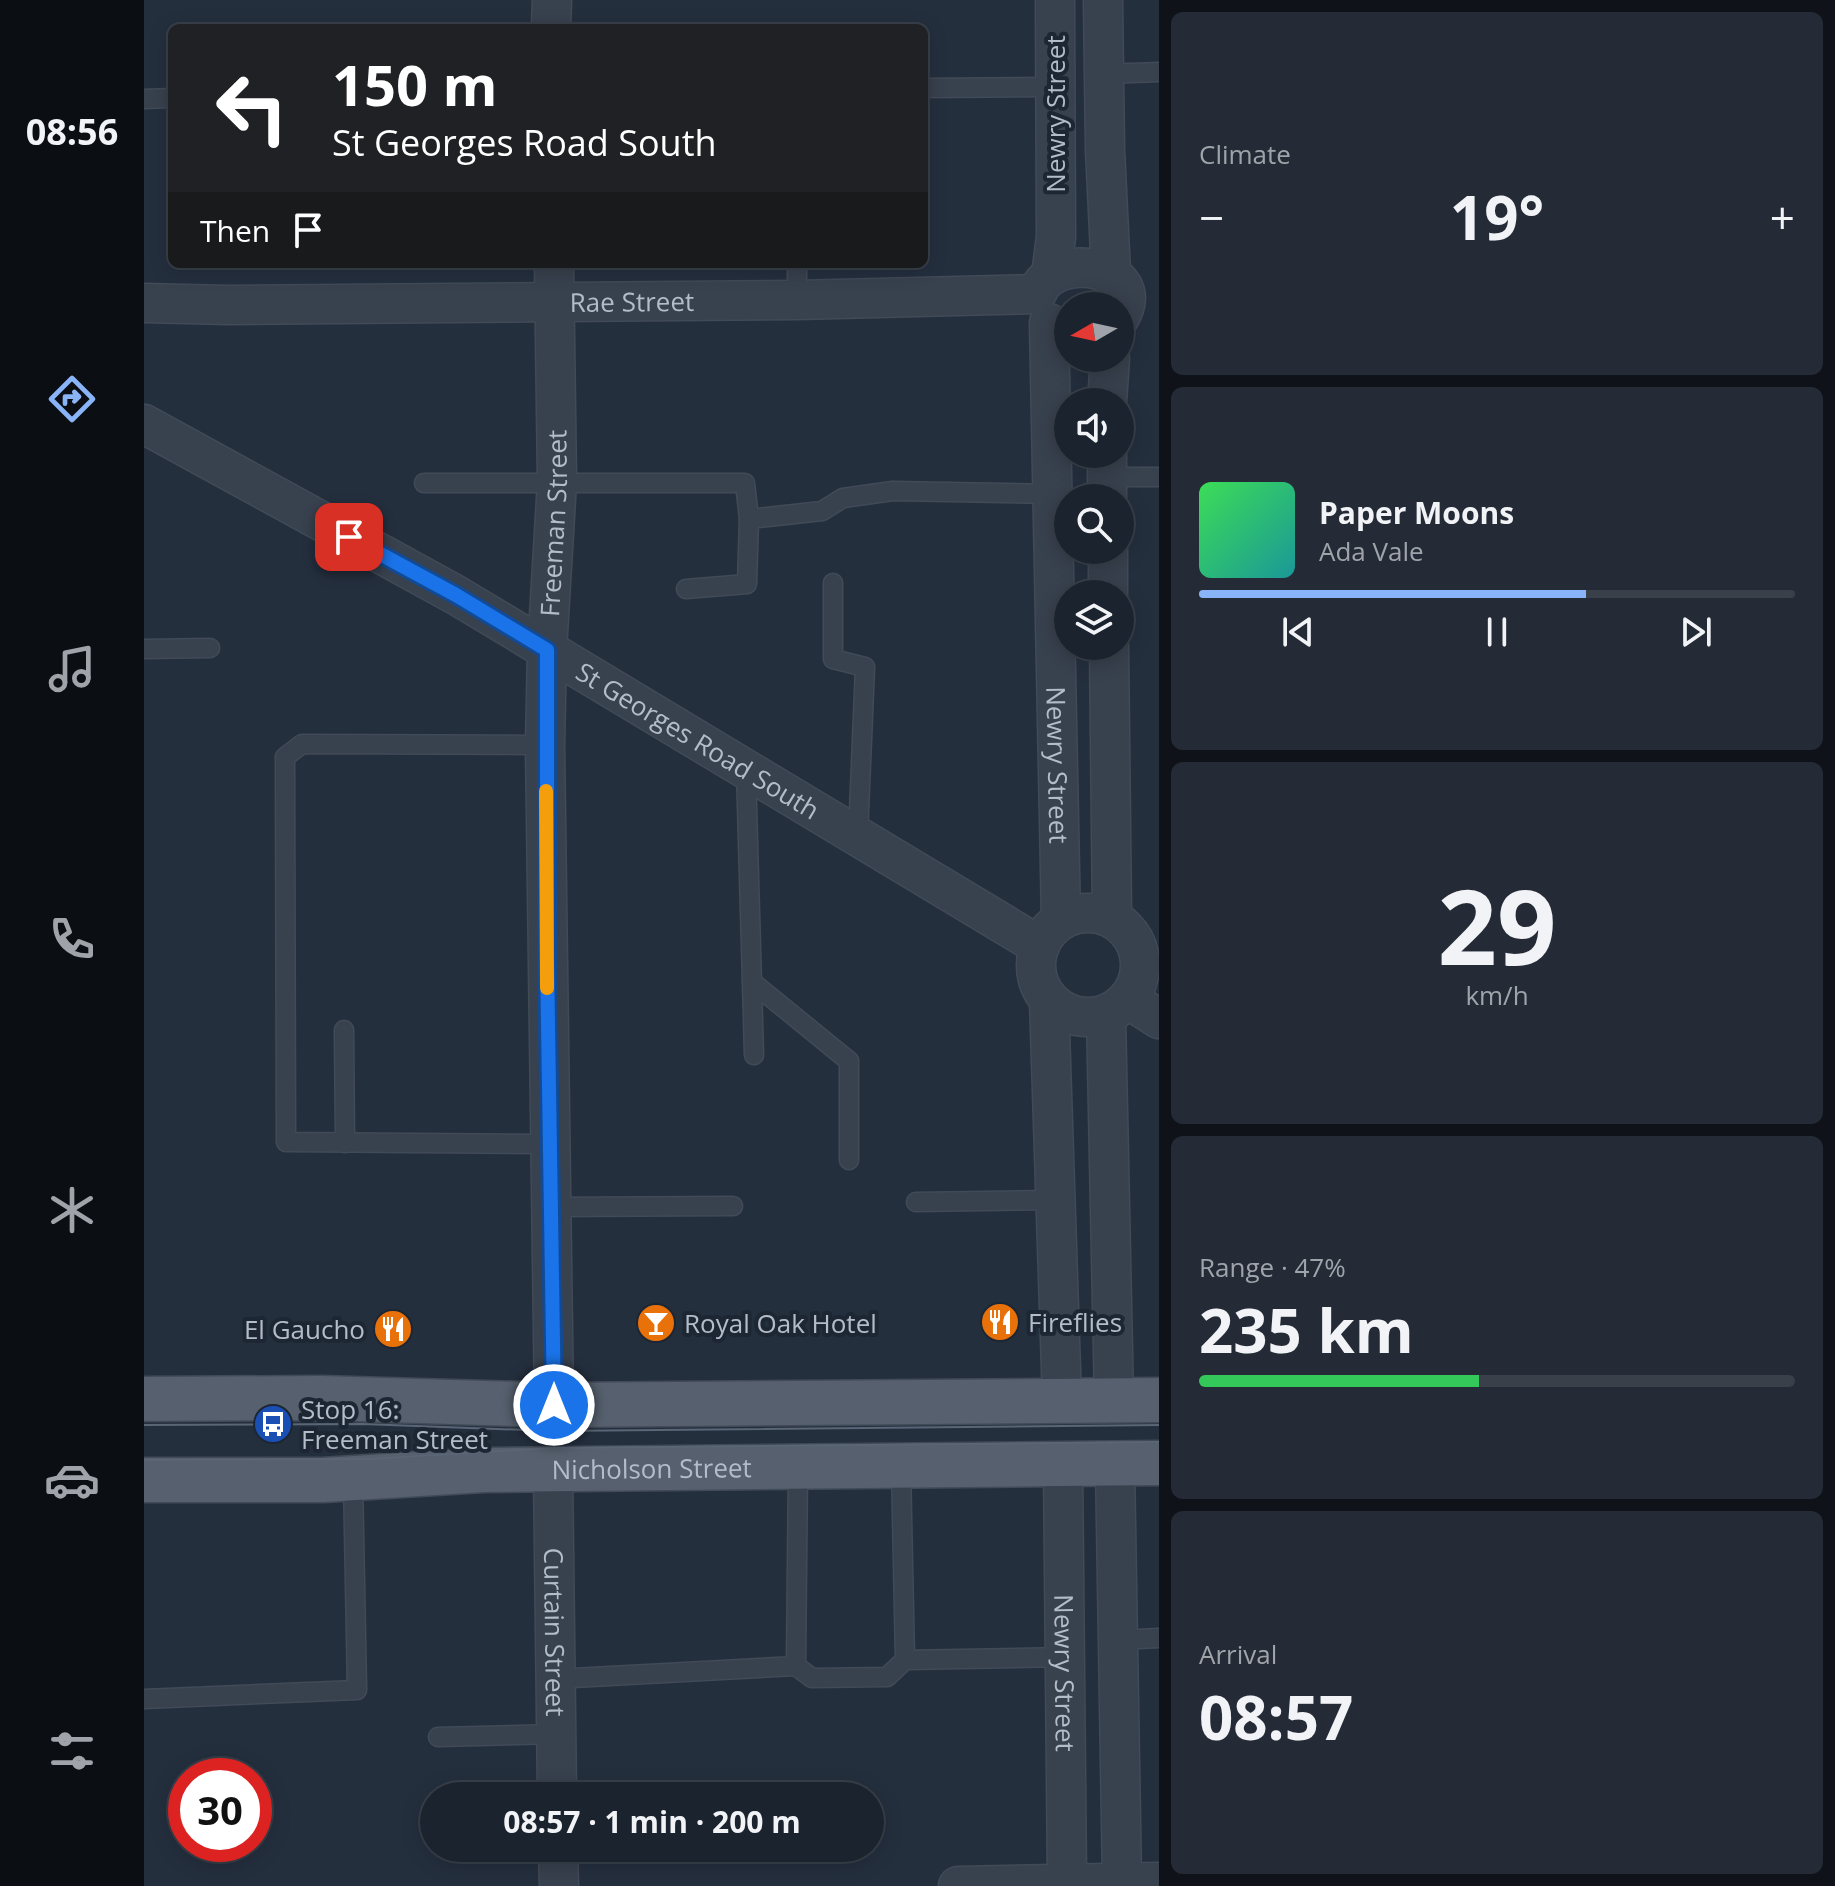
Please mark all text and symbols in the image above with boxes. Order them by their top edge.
street label: Newry Street [1037,35,1073,193]
text: 150 m [332,46,498,122]
icon: left [200,56,304,160]
text: 08:56 [26,107,118,156]
text: St Georges Road South [332,118,717,167]
text: Climate [1199,136,1291,172]
text: 19° [1450,176,1544,258]
text: − [1199,187,1224,247]
text: + [1770,187,1795,247]
icon: arrive [286,208,330,252]
text: Then [200,210,270,251]
street label: Rae Street [570,283,694,320]
north arrow [1054,292,1134,372]
map controls [1054,292,1134,660]
icon: directions [44,371,100,427]
button: sound [1054,388,1134,468]
street label: Freeman Street [531,430,575,618]
button: search [1054,484,1134,564]
text: Paper Moons [1319,492,1514,533]
pin [315,503,383,571]
icon: arrive [327,515,371,559]
text: Ada Vale [1319,533,1424,569]
button: layers [1054,580,1134,660]
icon: previous [1276,610,1320,654]
icon: pause [1475,610,1519,654]
icon: next [1674,610,1718,654]
icon: music [44,641,100,697]
street label: St Georges Road South [570,653,826,827]
street label: Newry Street [1038,686,1077,844]
text: 29 [1438,854,1556,995]
icon: phone [44,911,100,967]
text: km/h [1465,977,1529,1013]
icon: climate [44,1182,100,1238]
text: Range · 47% [1199,1249,1346,1285]
text: 235 km [1199,1289,1414,1371]
restaurant icon: Fireflies [979,1301,1021,1343]
bar icon: Royal Oak Hotel [635,1302,677,1344]
place label: Fireflies [1028,1304,1122,1340]
place label: Royal Oak Hotel [684,1305,877,1341]
restaurant icon: El Gaucho [372,1308,414,1350]
place label: El Gaucho [244,1311,365,1347]
position arrow [512,1363,596,1447]
place label: Stop 16: Freeman Street [301,1391,488,1457]
bus stop icon: Stop 16: Freeman Street [252,1403,294,1445]
street label: Nicholson Street [551,1449,752,1487]
icon: car [44,1452,100,1508]
street label: Curtain Street [536,1547,574,1717]
street label: Newry Street [1046,1594,1084,1752]
text: Arrival [1199,1636,1277,1672]
text: 08:57 [1199,1676,1353,1758]
icon: filters [44,1723,100,1779]
speed limit sign: 30 [168,1758,272,1862]
text: 08:57 · 1 min · 200 m [503,1801,801,1842]

